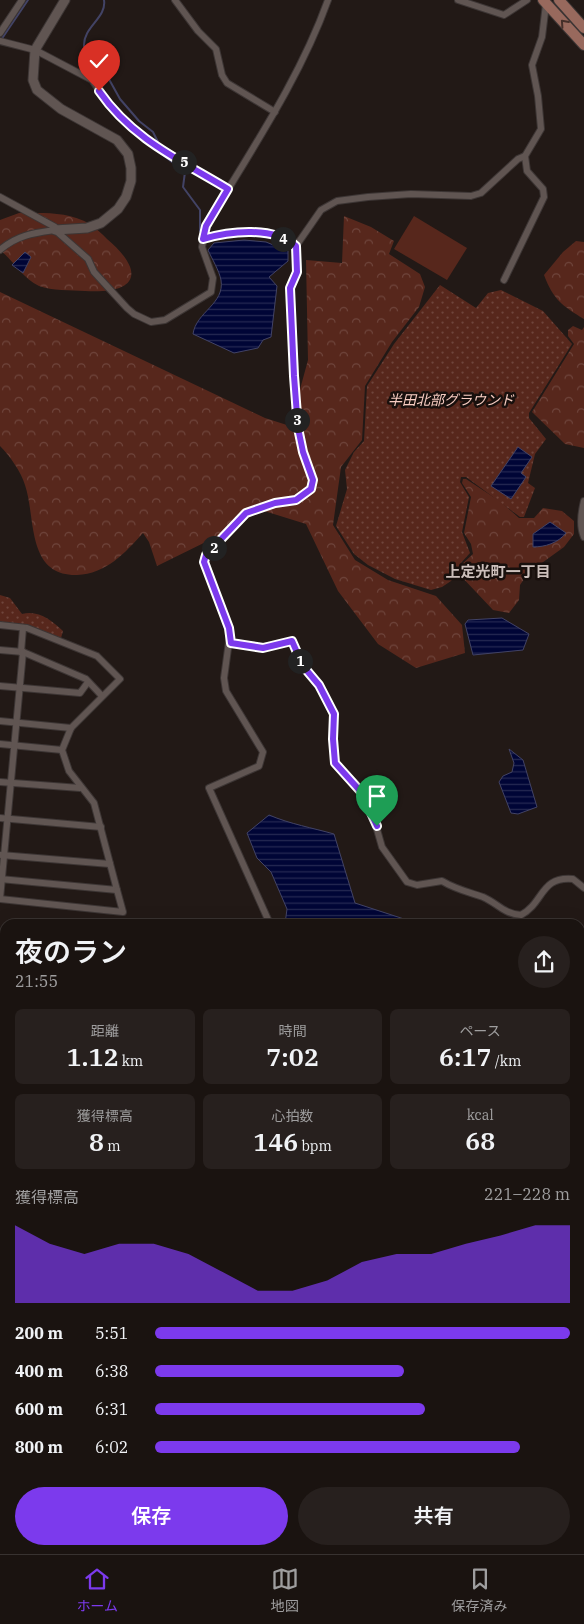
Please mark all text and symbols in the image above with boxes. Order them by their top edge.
one-way arrow [560,19,569,28]
pin [78,40,120,91]
icon: check [85,47,113,75]
pin: 5 [172,150,196,174]
text: 5 [180,153,189,171]
pin: 4 [270,226,296,252]
text: 4 [279,230,288,248]
park label: 半田北部グラウンド [388,391,515,409]
pin: 3 [284,408,310,432]
text: 3 [293,411,302,429]
pin: 2 [202,536,226,560]
text: 2 [210,539,219,557]
district label: 上定光町一丁目 [445,562,551,581]
pin: 1 [288,648,312,674]
text: 1 [296,652,305,670]
pin [356,775,398,826]
icon: arrive [363,782,391,810]
text: 夜のラン [15,933,127,970]
button: share [518,936,570,988]
text: 21:55 [15,971,58,991]
text: 距離 [91,1022,119,1040]
text: 時間 [278,1022,306,1040]
text: ペース [460,1022,501,1040]
text: 1.12 [66,1040,118,1073]
text: 7:02 [266,1040,319,1073]
text: 6:17 [439,1040,491,1073]
text: km [118,1052,143,1070]
text: /km [491,1052,521,1070]
text: kcal [467,1106,494,1124]
text: 獲得標高 [77,1107,133,1125]
text: 心拍数 [271,1107,313,1125]
text: 68 [465,1124,495,1157]
text: 8 [89,1125,104,1158]
text: 146 [253,1125,298,1158]
text: m [104,1137,121,1155]
text: bpm [298,1137,332,1155]
text: 221–228 m [484,1184,570,1204]
text: 獲得標高 [15,1187,79,1207]
text: 200 m [15,1323,63,1343]
text: 5:51 [95,1323,128,1343]
text: 400 m [15,1361,63,1381]
text: 6:38 [95,1361,128,1381]
text: 600 m [15,1399,63,1419]
text: 6:31 [95,1399,128,1419]
text: 800 m [15,1437,63,1457]
text: 6:02 [95,1437,128,1457]
button: 保存 [15,1487,288,1545]
button: 共有 [298,1487,570,1545]
tab: ホーム [76,1565,118,1615]
tab: 地図 [271,1565,299,1615]
tab: 保存済み [452,1565,508,1615]

